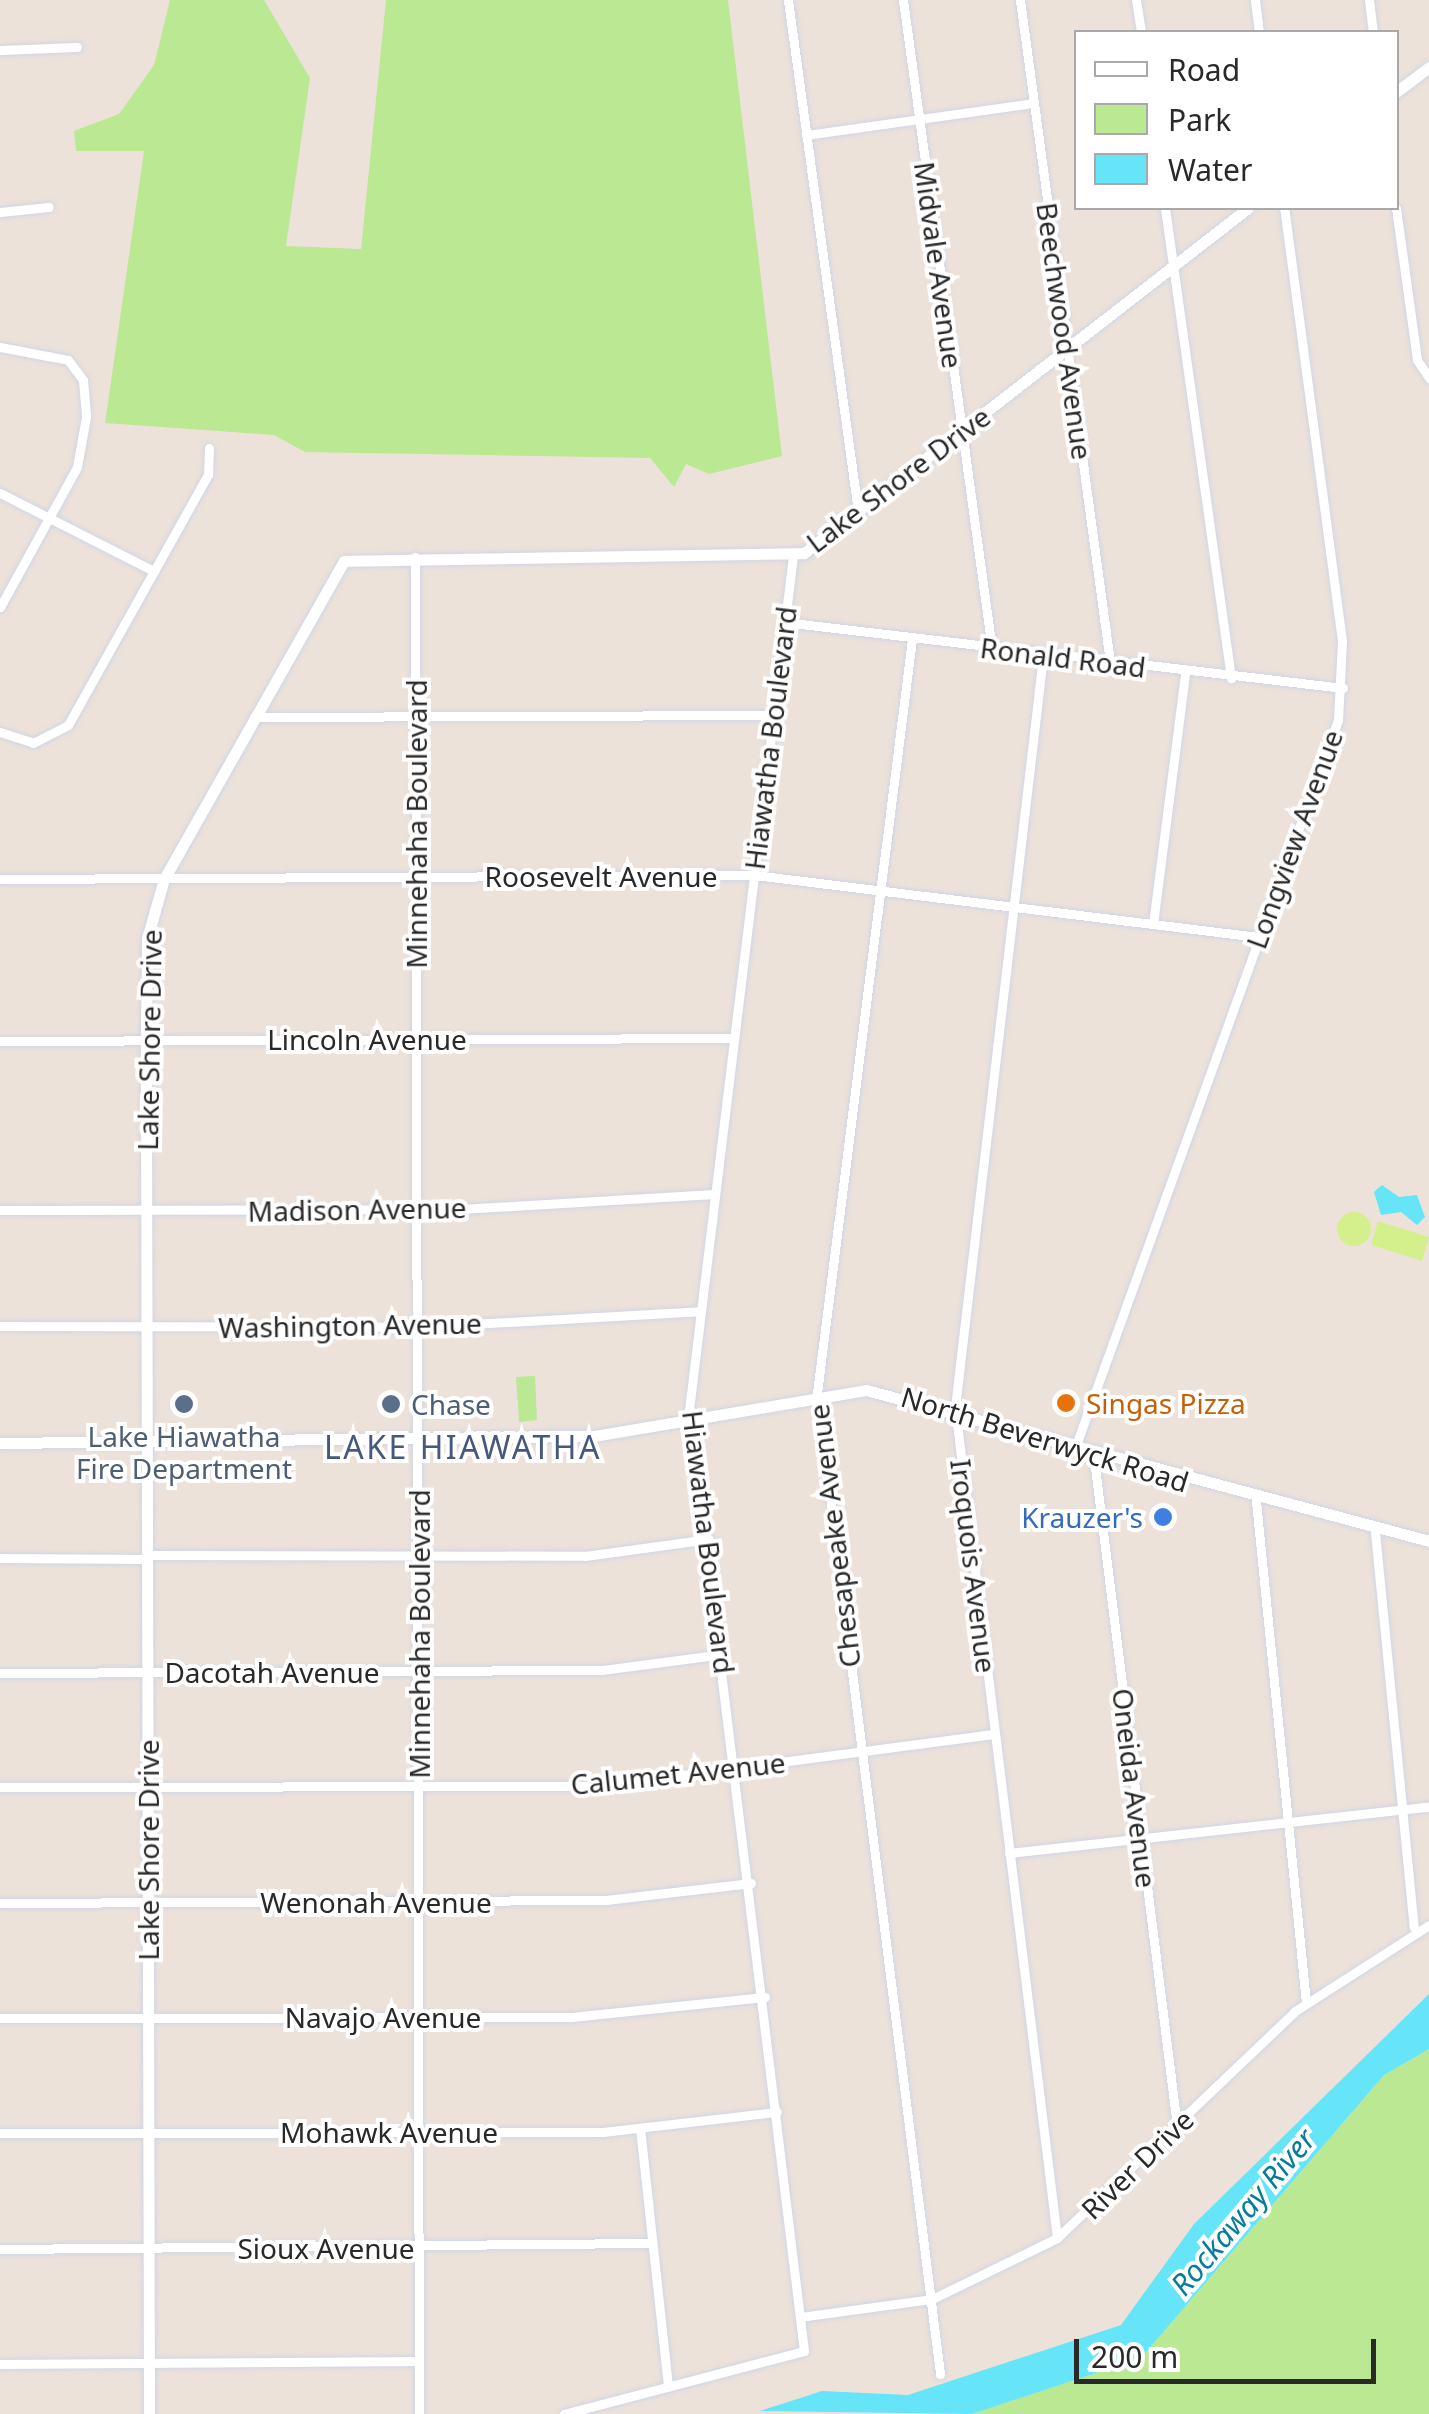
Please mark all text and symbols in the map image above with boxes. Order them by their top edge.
legend [1074,30,1399,210]
text: Road [1168,49,1240,90]
text: Park [1168,99,1231,140]
text: Water [1168,149,1252,190]
street label: Midvale Avenue [908,159,970,371]
street label: Beechwood Avenue [1030,200,1100,462]
street label: Lake Shore Drive [800,399,996,559]
street label: Hiawatha Boulevard [737,605,803,871]
street label: Ronald Road [978,630,1148,684]
street label: Minnehaha Boulevard [399,679,433,969]
street label: Longview Avenue [1239,725,1349,953]
street label: Roosevelt Avenue [485,859,717,893]
street label: Lake Shore Drive [130,929,168,1151]
street label: Lincoln Avenue [267,1022,467,1056]
street label: Madison Avenue [247,1190,467,1228]
street label: Washington Avenue [218,1306,482,1344]
street label: North Beverwyck Road [897,1379,1193,1499]
place label: Singas Pizza [1086,1386,1246,1420]
place label: Chase [411,1387,491,1421]
marker: Singas Pizza [1055,1392,1077,1414]
marker: Lake Hiawatha Fire Department [173,1393,195,1415]
marker: Chase [380,1393,402,1415]
street label: Chesapeake Avenue [801,1402,867,1670]
street label: Hiawatha Boulevard [676,1409,742,1675]
place label: Lake Hiawatha Fire Department [76,1419,292,1485]
district label: LAKE HIAWATHA [324,1428,602,1466]
street label: Iroquois Avenue [944,1457,1004,1675]
street label: Minnehaha Boulevard [402,1489,436,1779]
place label: Krauzer's [1021,1500,1143,1534]
marker: Krauzer's [1152,1506,1174,1528]
street label: Dacotah Avenue [164,1655,380,1689]
street label: Oneida Avenue [1106,1686,1164,1890]
street label: Lake Shore Drive [131,1739,165,1961]
street label: Calumet Avenue [569,1745,787,1801]
street label: Wenonah Avenue [260,1885,492,1919]
street label: Navajo Avenue [285,2000,481,2034]
street label: River Drive [1074,2102,1200,2226]
street label: Mohawk Avenue [280,2115,498,2149]
water label: Rockaway River [1163,2122,1323,2302]
street label: Sioux Avenue [237,2231,415,2265]
scale bar [1079,2319,1382,2381]
text: 200 m [1091,2336,1178,2377]

